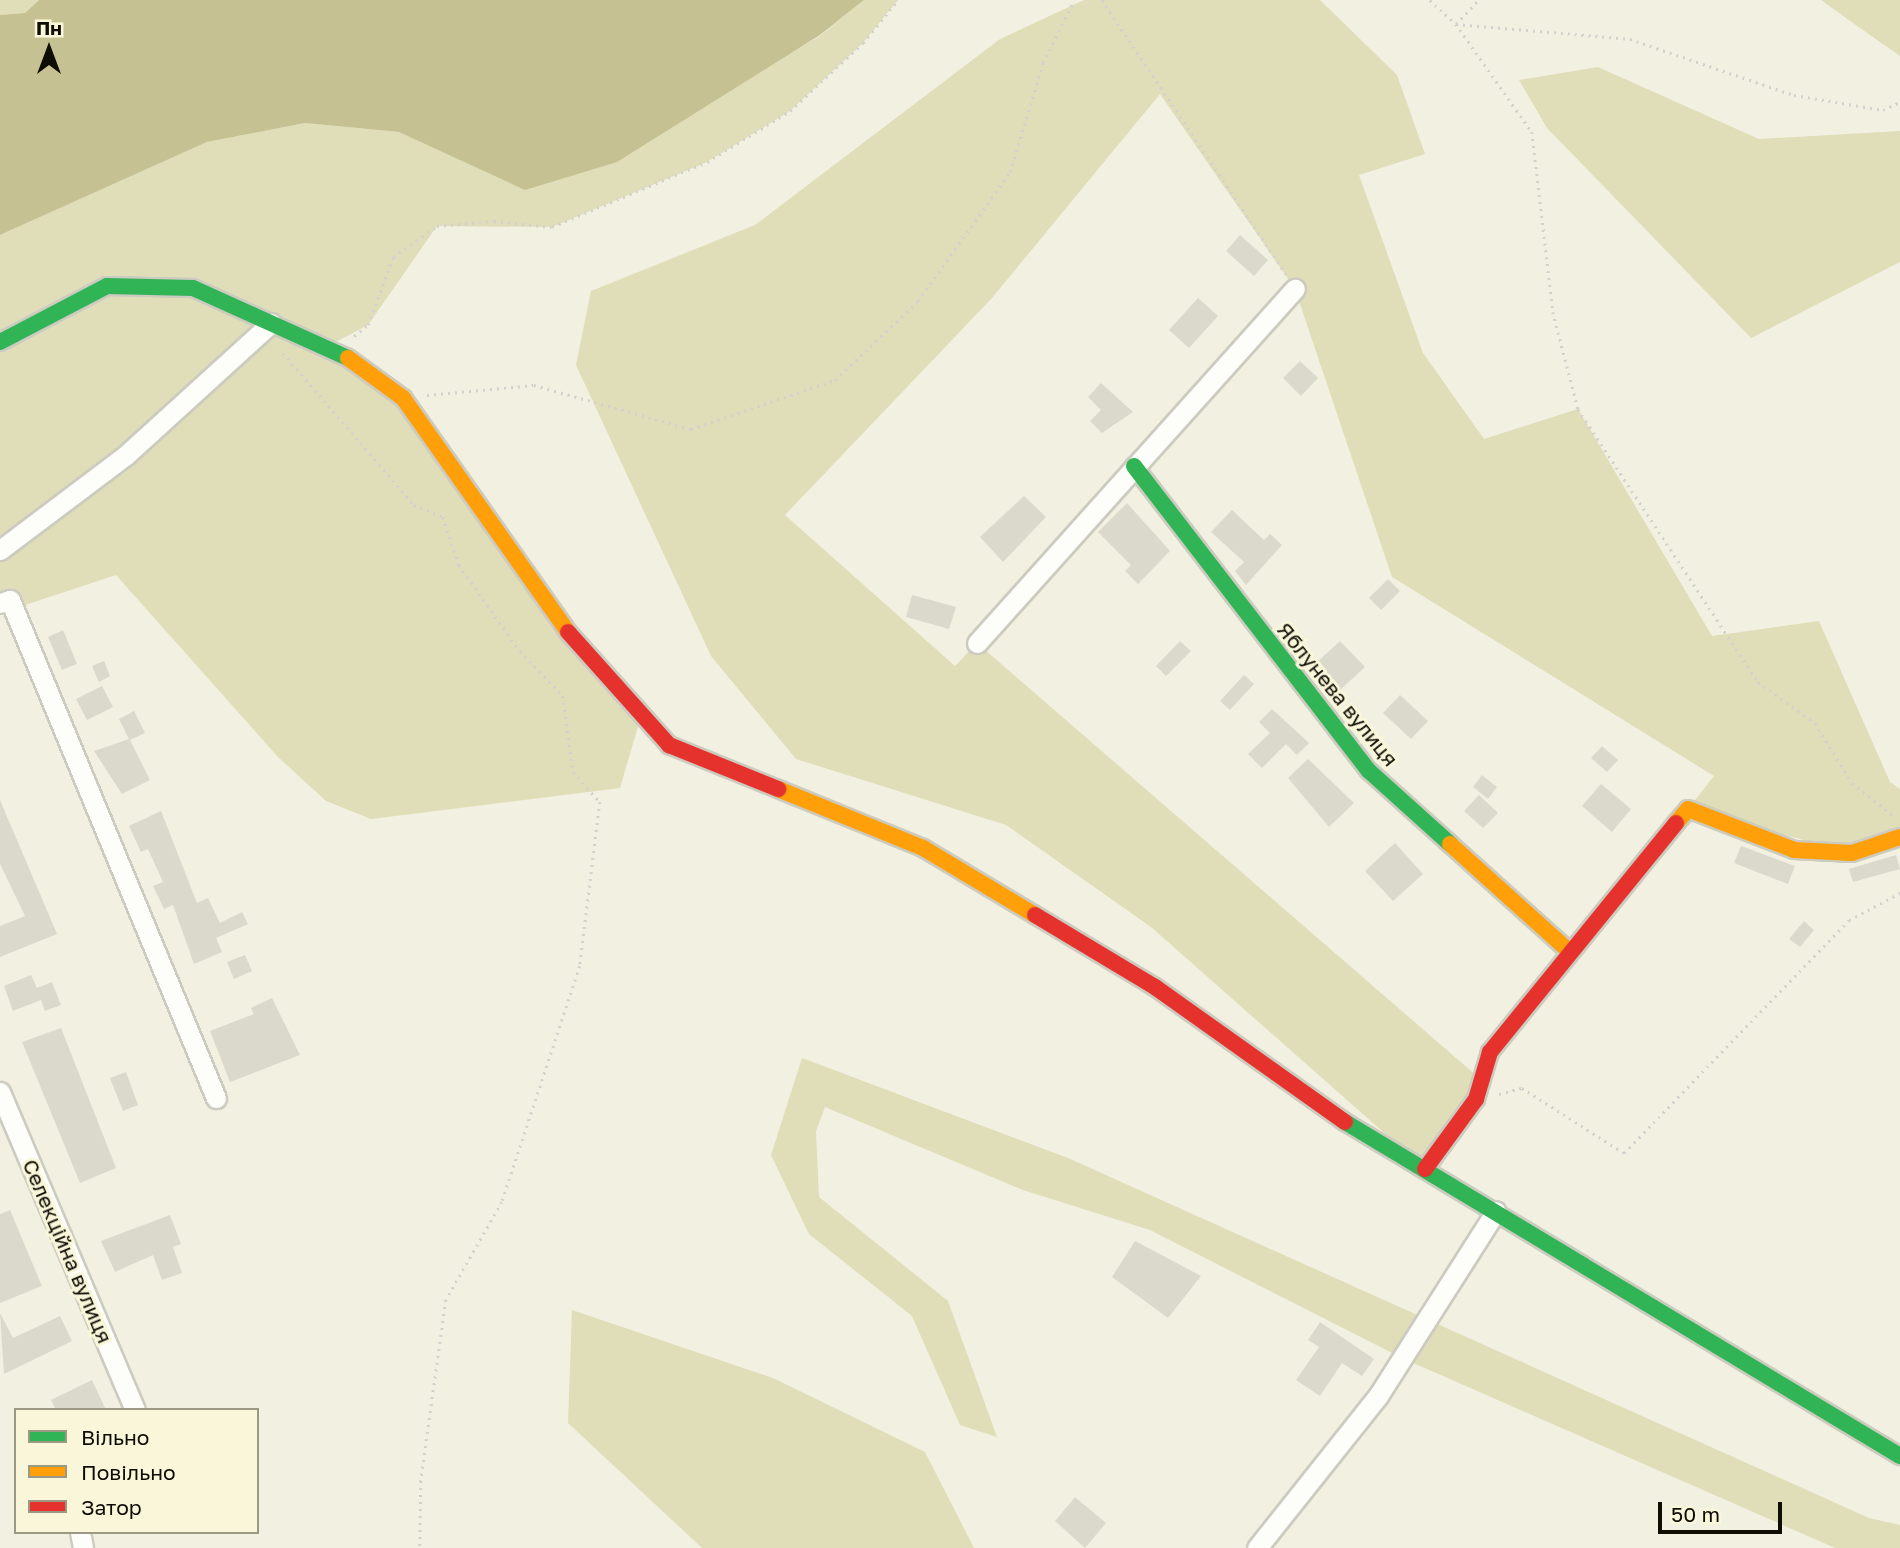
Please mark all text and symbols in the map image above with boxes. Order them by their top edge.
north arrow [14,14,84,84]
text: Пн [36,16,62,39]
street label: Яблунева вулиця [1272,617,1404,771]
street label: Селекційна вулиця [18,1155,118,1347]
legend [14,1408,259,1534]
text: Вільно [81,1424,149,1450]
text: Повільно [81,1459,176,1485]
scale bar [1662,1488,1786,1532]
text: Затор [81,1494,142,1520]
text: 50 m [1671,1501,1720,1527]

